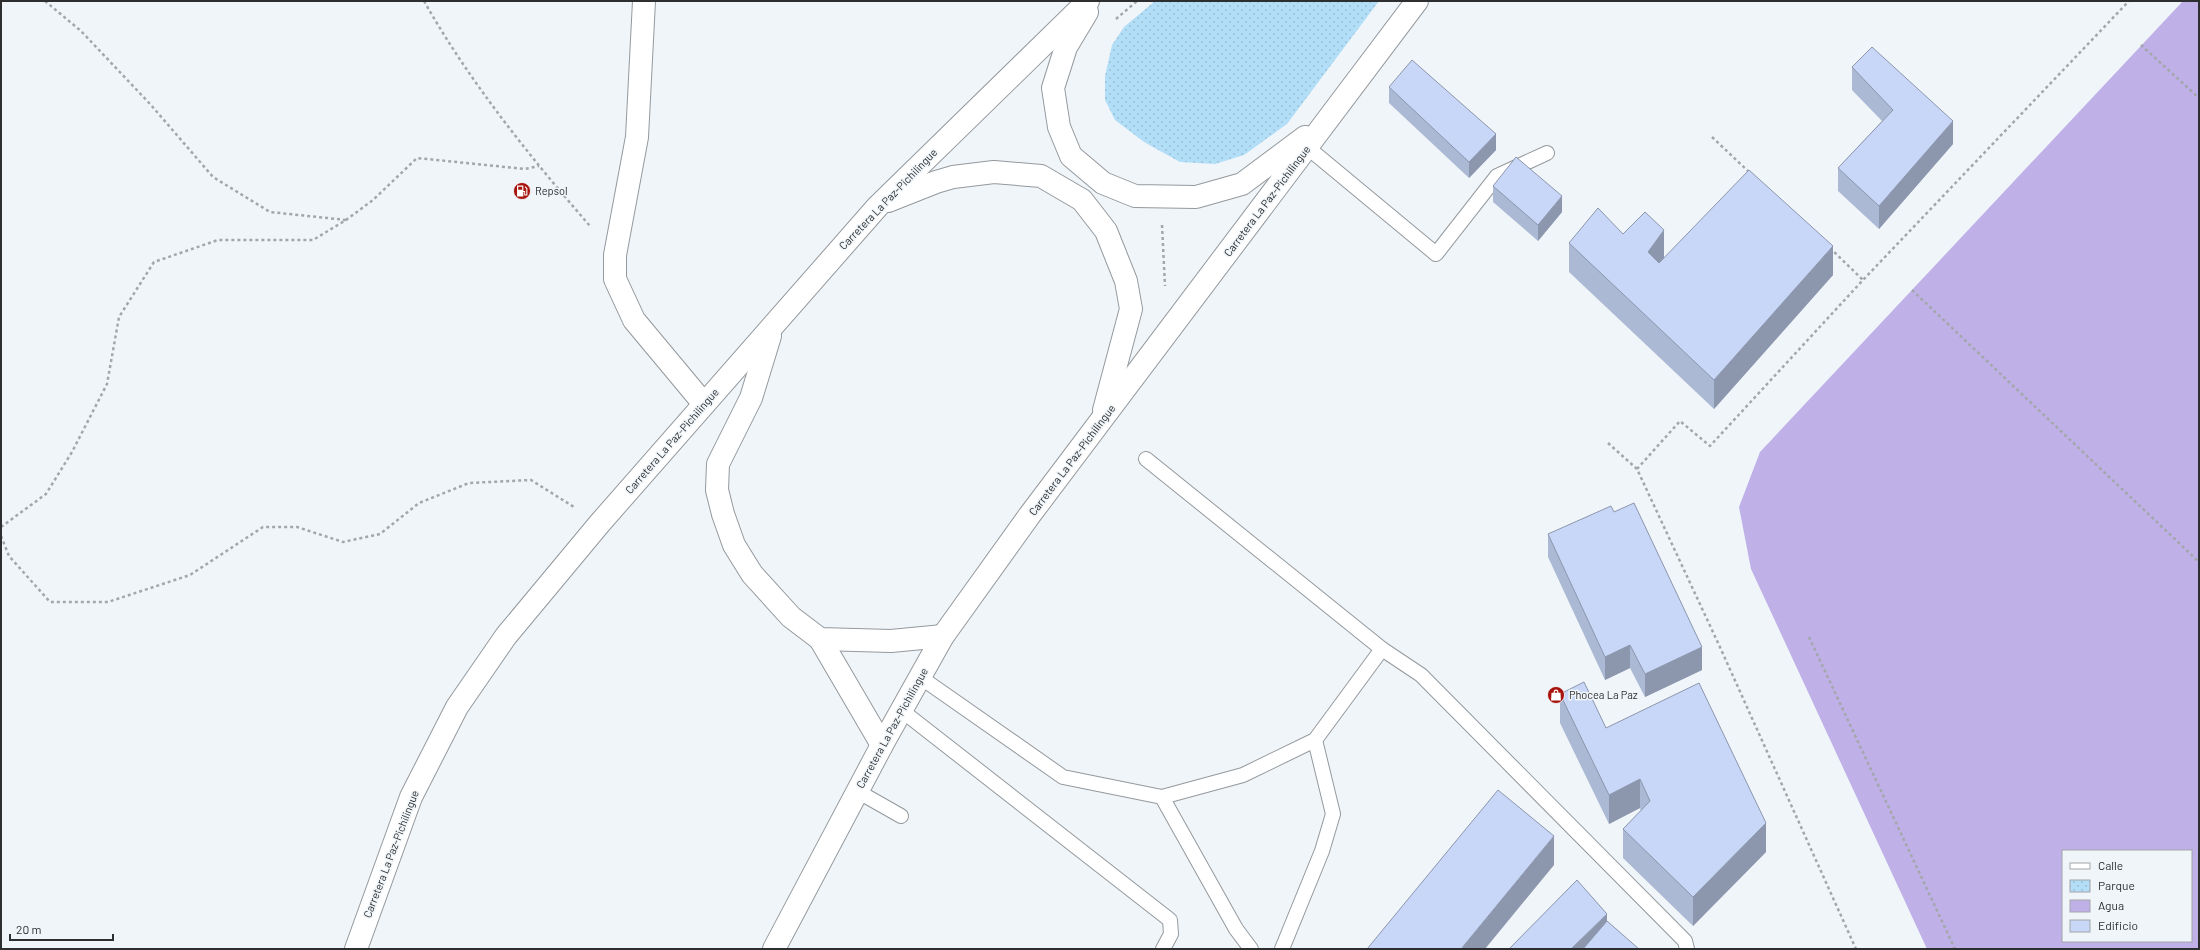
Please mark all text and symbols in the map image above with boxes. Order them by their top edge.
street label: Carretera La Paz-Pichilingue [1221,143,1313,259]
street label: Carretera La Paz-Pichilingue [836,145,939,252]
fuel station icon: Repsol [512,181,532,201]
place label: Repsol [535,184,567,197]
street label: Carretera La Paz-Pichilingue [622,385,721,496]
street label: Carretera La Paz-Pichilingue [1026,402,1118,518]
street label: Carretera La Paz-Pichilingue [853,665,930,790]
shop icon: Phocea La Paz [1546,685,1566,705]
place label: Phocea La Paz [1569,688,1638,701]
street label: Carretera La Paz-Pichilingue [360,788,421,919]
legend [2062,850,2192,942]
text: Calle [2098,858,2123,872]
text: Parque [2098,878,2135,892]
text: Agua [2098,898,2124,912]
scale bar [10,916,113,942]
text: Edificio [2098,918,2138,932]
text: 20 m [16,922,42,936]

